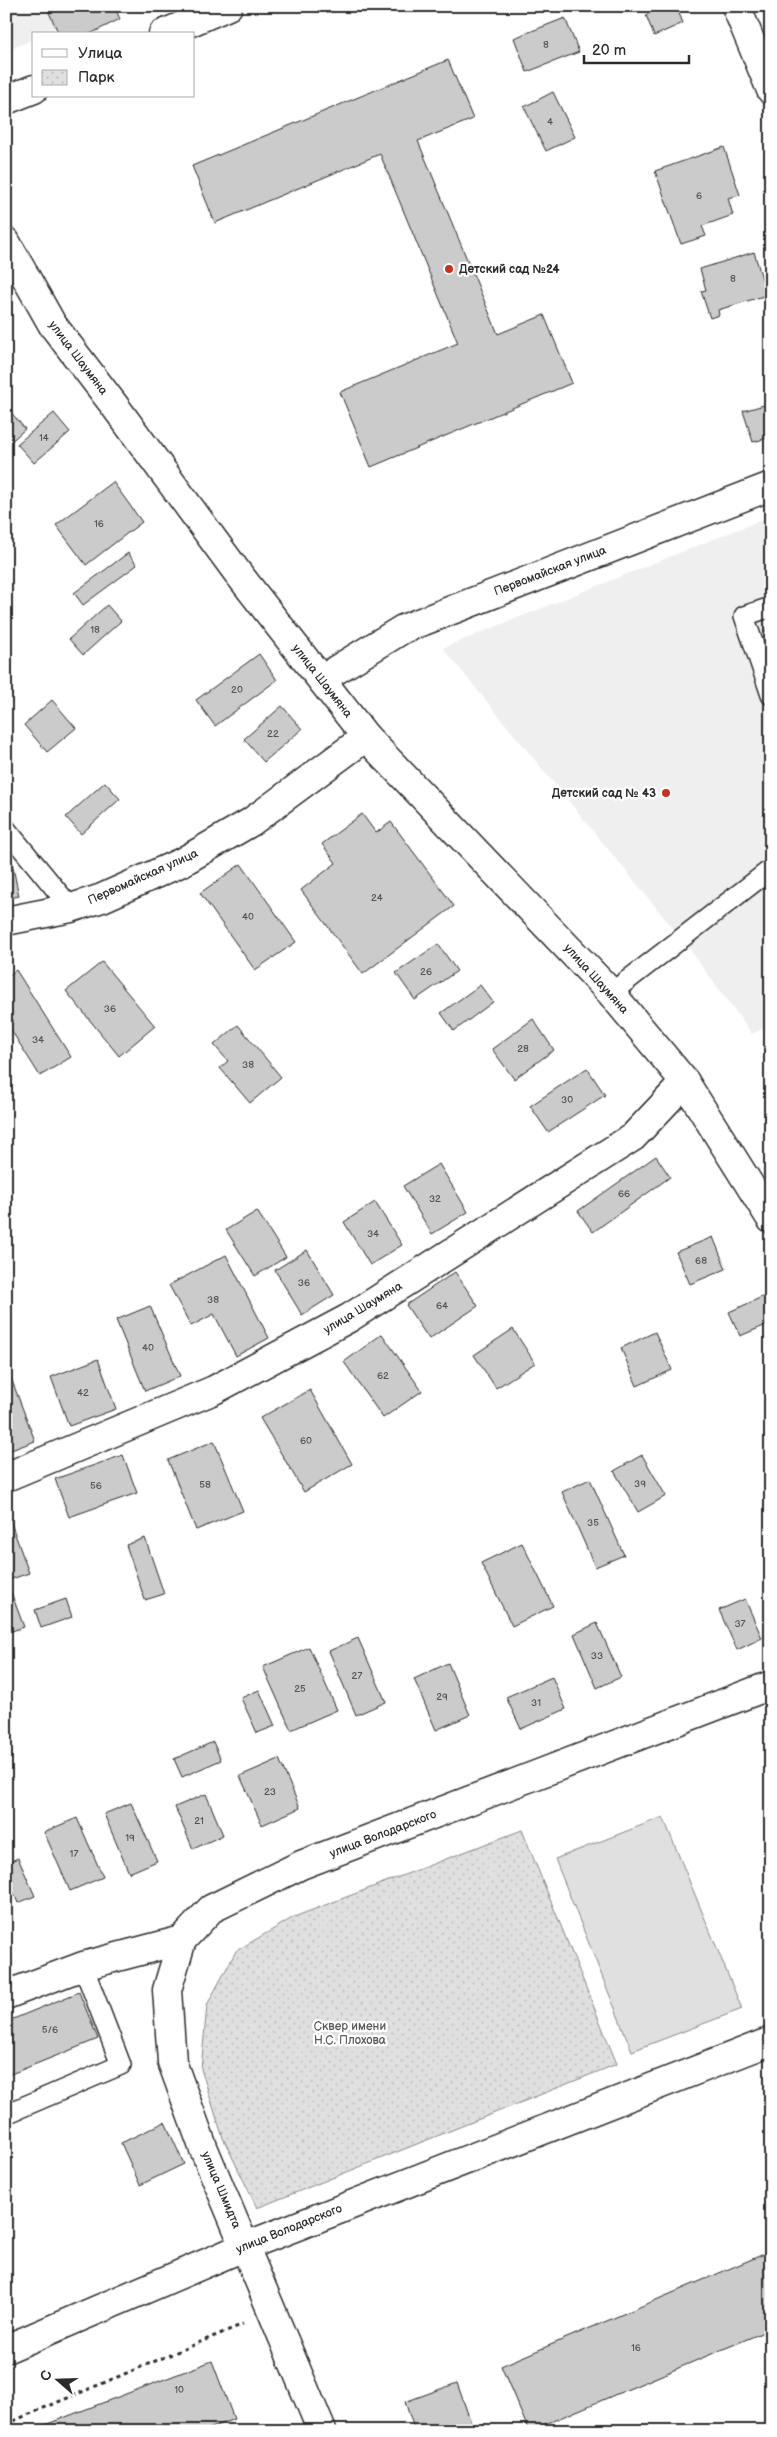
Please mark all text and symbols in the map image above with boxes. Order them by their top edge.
legend [32,32,195,98]
scale bar [584,32,690,64]
house number: 8 [543,39,549,51]
text: 20 m [592,41,626,60]
text: Улица [78,44,123,63]
text: Парк [78,68,115,87]
house number: 4 [547,116,553,128]
house number: 6 [696,190,702,202]
place label: Детский сад №24 [459,262,560,277]
marker: Детский сад №24 [443,263,455,275]
house number: 8 [730,273,736,285]
street label: улица Шаумяна [45,318,111,398]
house number: 14 [39,432,49,444]
house number: 16 [94,518,104,530]
street label: Первомайская улица [492,543,608,599]
house number: 18 [90,624,100,636]
street label: улица Шаумяна [289,641,355,721]
house number: 20 [231,684,243,696]
house number: 22 [267,728,279,740]
place label: Детский сад № 43 [552,786,656,801]
marker: Детский сад № 43 [660,787,672,799]
street label: Первомайская улица [86,846,200,908]
house number: 24 [371,892,383,904]
house number: 40 [242,911,254,923]
street label: улица Шаумяна [561,941,631,1017]
house number: 26 [420,966,432,978]
house number: 36 [104,1003,116,1015]
house number: 34 [32,1034,44,1046]
house number: 28 [517,1043,529,1055]
house number: 38 [242,1059,254,1071]
house number: 30 [561,1094,573,1106]
house number: 66 [618,1188,630,1200]
house number: 32 [429,1193,441,1205]
house number: 34 [367,1228,379,1240]
house number: 68 [695,1255,707,1267]
house number: 36 [298,1277,310,1289]
street label: улица Шаумяна [321,1279,405,1337]
house number: 38 [207,1294,219,1306]
house number: 64 [436,1300,448,1312]
house number: 40 [142,1342,154,1354]
house number: 62 [377,1370,389,1382]
house number: 42 [77,1387,89,1399]
house number: 60 [300,1435,312,1447]
house number: 39 [634,1478,646,1490]
house number: 58 [199,1479,211,1491]
house number: 56 [90,1480,102,1492]
house number: 35 [587,1517,599,1529]
house number: 37 [734,1618,746,1630]
house number: 33 [591,1650,603,1662]
house number: 27 [352,1670,362,1682]
house number: 25 [294,1683,306,1695]
house number: 29 [436,1691,448,1703]
house number: 31 [531,1697,541,1709]
house number: 23 [264,1786,276,1798]
street label: улица Володарского [328,1807,438,1861]
house number: 21 [194,1815,204,1827]
house number: 19 [125,1832,135,1844]
house number: 17 [70,1848,78,1860]
park label: Сквер имени Н.С. Плохова [314,2019,386,2048]
house number: 5/6 [42,2024,58,2036]
street label: улица Шмидта [198,2149,244,2231]
street label: улица Володарского [234,2201,344,2257]
house number: 16 [631,2342,641,2354]
north arrow [32,2354,82,2404]
text: С [37,2368,56,2383]
house number: 10 [174,2384,184,2396]

